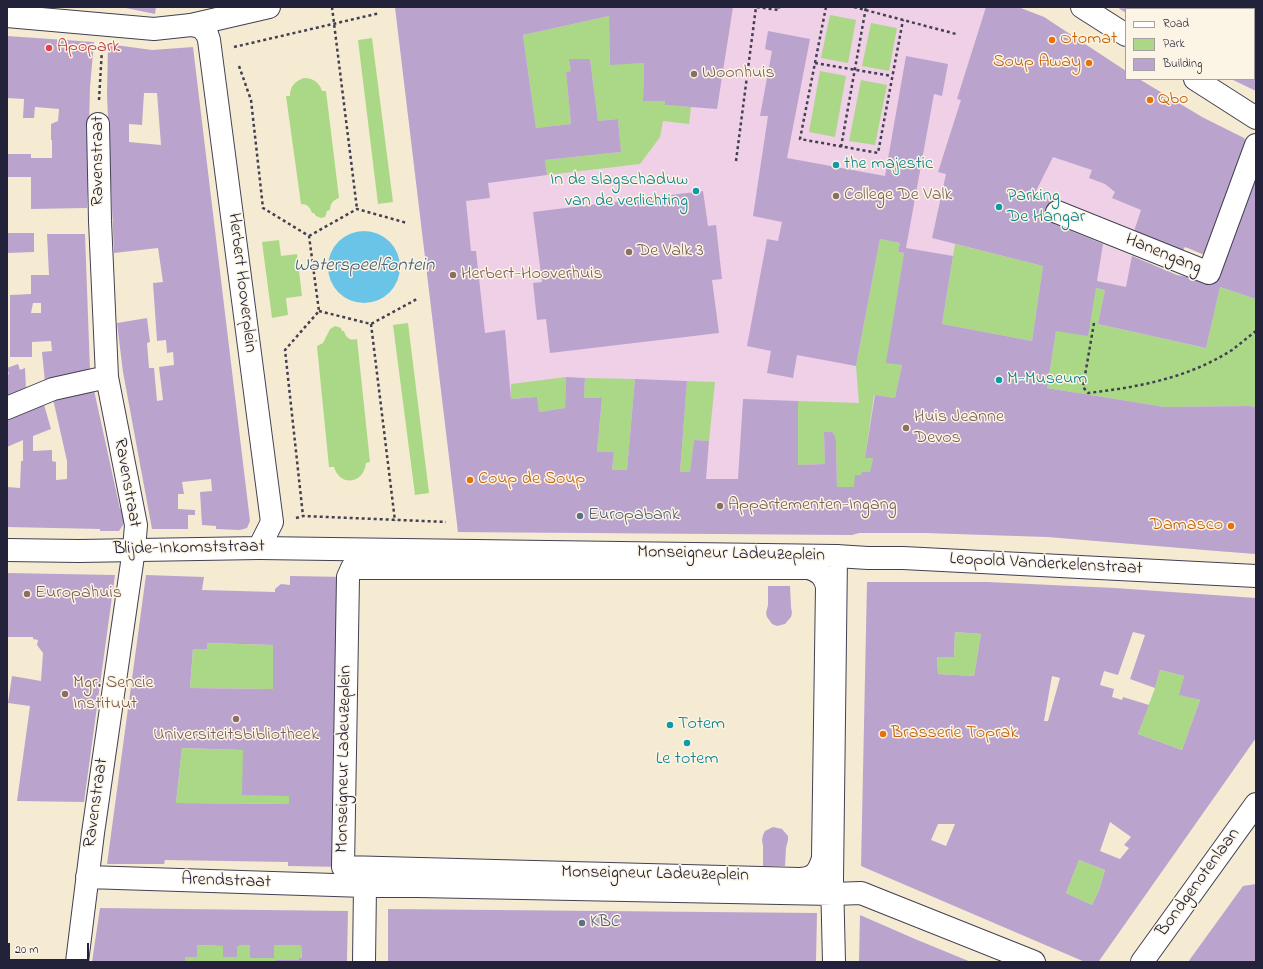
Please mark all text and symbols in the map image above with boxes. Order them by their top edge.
legend [1125,8,1255,80]
text: Road [1163,15,1189,33]
place label: Otomat [1060,29,1117,51]
marker: Otomat [1047,35,1057,45]
text: Park [1163,35,1185,53]
place label: Apopark [57,37,120,59]
marker: Apopark [44,43,54,53]
place label: Soup Away [993,52,1081,74]
text: Building [1163,55,1202,73]
marker: Soup Away [1084,58,1094,68]
place label: Woonhuis [702,63,775,85]
marker: Woonhuis [689,69,699,79]
place label: Qbo [1158,89,1188,111]
marker: Qbo [1145,95,1155,105]
street label: Ravenstraat [88,116,110,206]
place label: the majestic [844,154,933,176]
marker: the majestic [831,160,841,170]
place label: In de slagschaduw van de verlichting [550,170,688,212]
place label: College De Valk [844,185,952,207]
marker: In de slagschaduw van de verlichting [691,186,701,196]
place label: Parking De Hangar [1007,186,1085,228]
marker: College De Valk [831,191,841,201]
marker: Parking De Hangar [994,202,1004,212]
street label: Herbert Hooverplein [222,212,260,354]
street label: Hanengang [1122,230,1204,280]
place label: De Valk 3 [637,241,704,263]
marker: De Valk 3 [624,247,634,257]
water label: Waterspeelfontein [294,256,434,278]
place label: Herbert-Hooverhuis [461,264,603,286]
marker: Herbert-Hooverhuis [448,270,458,280]
place label: M-Museum [1007,369,1087,391]
marker: M-Museum [994,375,1004,385]
place label: Huis Jeanne Devos [914,407,1004,450]
marker: Huis Jeanne Devos [901,423,911,433]
street label: Ravenstraat [108,437,144,529]
place label: Coup de Soup [478,469,585,491]
marker: Coup de Soup [465,475,475,485]
place label: Appartementen-Ingang [728,495,897,517]
marker: Appartementen-Ingang [715,501,725,511]
place label: Europabank [588,505,680,527]
marker: Europabank [575,511,585,521]
place label: Damasco [1150,515,1223,537]
marker: Damasco [1226,521,1236,531]
street label: Blijde-Inkomststraat [113,537,265,561]
street label: Monseigneur Ladeuzeplein [637,543,825,567]
street label: Leopold Vanderkelenstraat [949,549,1143,581]
place label: Europahuis [35,583,122,605]
marker: Europahuis [22,589,32,599]
street label: Monseigneur Ladeuzeplein [333,665,357,853]
place label: Mgr. Sencie Instituut [73,673,154,716]
marker: Mgr. Sencie Instituut [60,689,70,699]
marker: Universiteitsbibliotheek [231,714,241,724]
place label: Totem [678,714,725,736]
marker: Totem [665,720,675,730]
place label: Brasserie Toprak [891,723,1018,745]
place label: Universiteitsbibliotheek [153,725,319,747]
marker: Brasserie Toprak [878,729,888,739]
marker: Le totem [682,738,692,748]
place label: Le totem [656,749,718,771]
street label: Ravenstraat [80,757,114,849]
street label: Bondgenotenlaan [1152,824,1246,942]
street label: Monseigneur Ladeuzeplein [561,863,749,887]
street label: Arendstraat [181,870,271,894]
place label: KBC [590,912,621,934]
marker: KBC [577,918,587,928]
scale bar [10,935,91,961]
text: 20 m [15,941,38,959]

